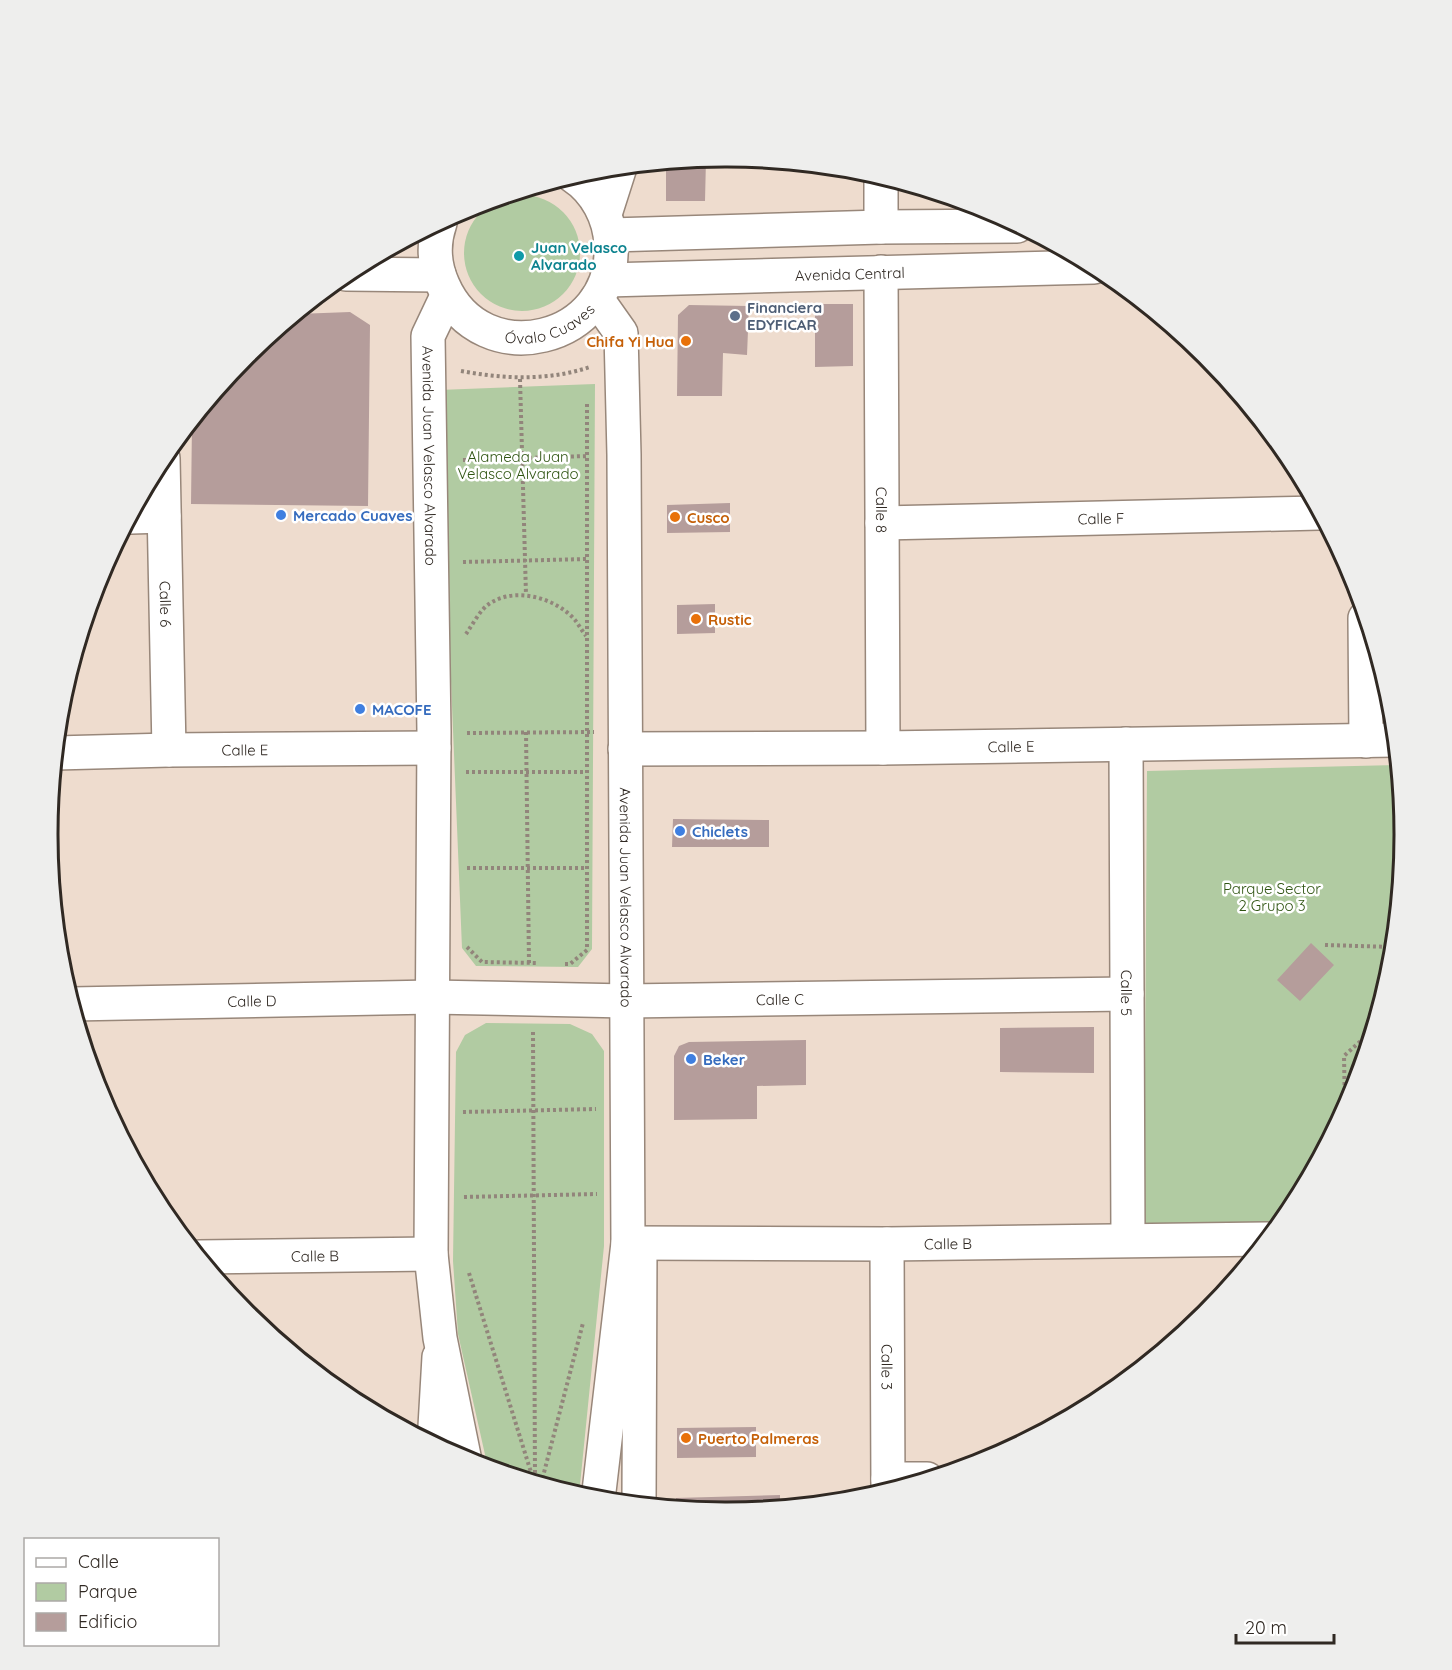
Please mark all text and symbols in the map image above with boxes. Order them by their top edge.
place label: Juan Velasco Alvarado [531,238,627,274]
marker: Juan Velasco Alvarado [512,249,526,263]
street label: Avenida Central [795,263,905,284]
place label: Financiera EDYFICAR [747,298,822,334]
street label: Óvalo Cuaves [504,300,598,347]
marker: Financiera EDYFICAR [728,309,742,323]
place label: Chifa Yi Hua [586,332,674,351]
marker: Chifa Yi Hua [679,334,693,348]
street label: Avenida Juan Velasco Alvarado [419,345,441,566]
park label: Alameda Juan Velasco Alvarado [457,447,579,483]
street label: Calle 8 [872,487,892,533]
place label: Mercado Cuaves [293,506,412,525]
marker: Mercado Cuaves [274,508,288,522]
place label: Cusco [687,508,730,527]
street label: Calle F [1077,508,1125,528]
marker: Cusco [668,510,682,524]
street label: Calle 6 [156,581,176,627]
place label: Rustic [708,610,752,629]
marker: Rustic [689,612,703,626]
place label: MACOFE [372,700,432,719]
marker: MACOFE [353,702,367,716]
street label: Calle E [987,736,1035,756]
street label: Calle E [221,740,268,759]
street label: Avenida Juan Velasco Alvarado [616,787,636,1007]
place label: Chiclets [692,822,748,841]
marker: Chiclets [673,824,687,838]
park label: Parque Sector 2 Grupo 3 [1223,879,1321,915]
street label: Calle 5 [1117,970,1137,1016]
street label: Calle C [756,989,804,1009]
street label: Calle D [227,991,277,1010]
place label: Beker [703,1050,746,1069]
marker: Beker [684,1052,698,1066]
street label: Calle B [924,1233,972,1253]
street label: Calle B [291,1246,339,1265]
street label: Calle 3 [878,1344,897,1390]
place label: Puerto Palmeras [698,1429,819,1448]
marker: Puerto Palmeras [679,1431,693,1445]
legend [24,1538,219,1646]
text: Calle [78,1550,119,1573]
text: Parque [78,1580,137,1603]
scale bar [1236,1607,1334,1645]
text: Edificio [78,1610,137,1633]
text: 20 m [1245,1616,1287,1639]

